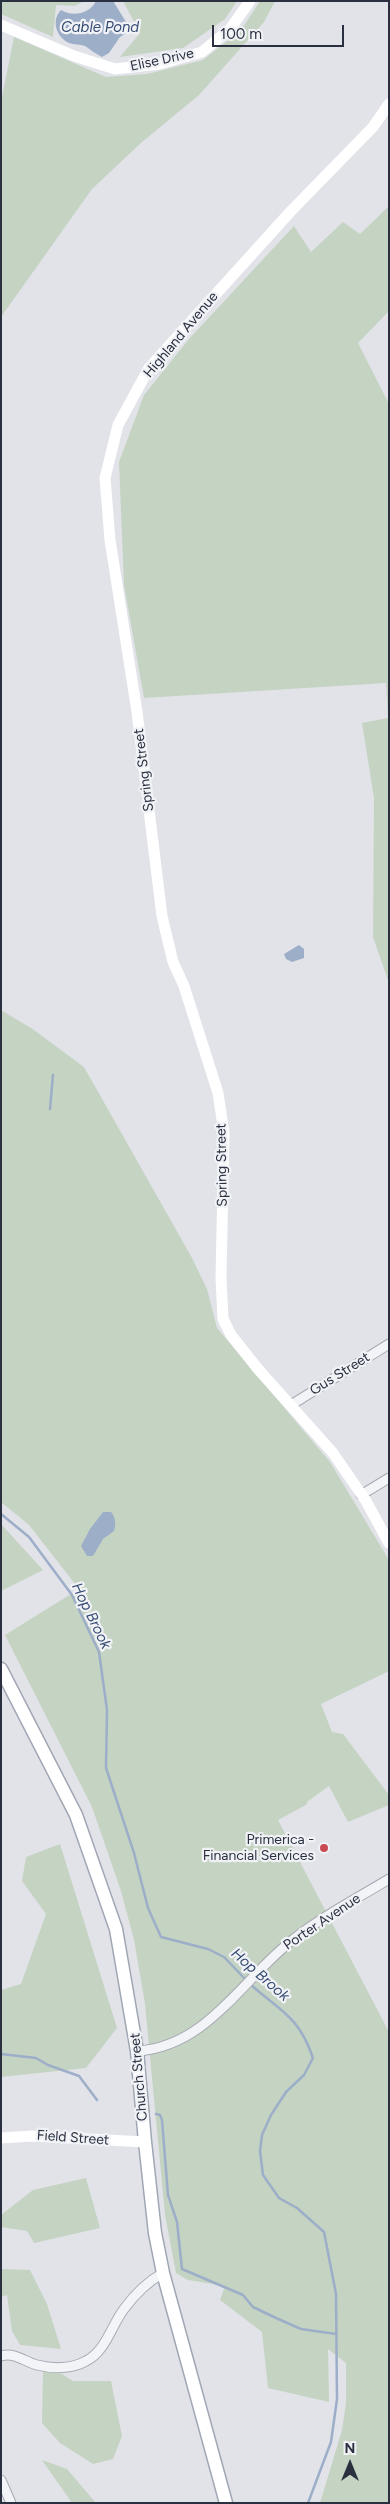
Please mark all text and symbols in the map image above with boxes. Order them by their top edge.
scale bar [215,15,348,47]
water label: Cable Pond [61,19,139,37]
text: 100 m [220,25,262,43]
street label: Elise Drive [129,45,195,75]
street label: Highland Avenue [140,289,222,381]
street label: Spring Street [131,728,157,812]
street label: Spring Street [213,1123,231,1207]
street label: Gus Street [307,1349,373,1399]
water label: Hop Brook [67,1580,115,1652]
place label: Primerica - Financial Services [203,1832,314,1864]
marker: Primerica - Financial Services [318,1842,330,1854]
street label: Porter Avenue [280,1890,364,1954]
water label: Hop Brook [227,1945,293,2005]
street label: Church Street [127,2032,151,2122]
street label: Field Street [36,2127,110,2149]
north arrow [325,2439,375,2489]
text: N [345,2440,355,2457]

